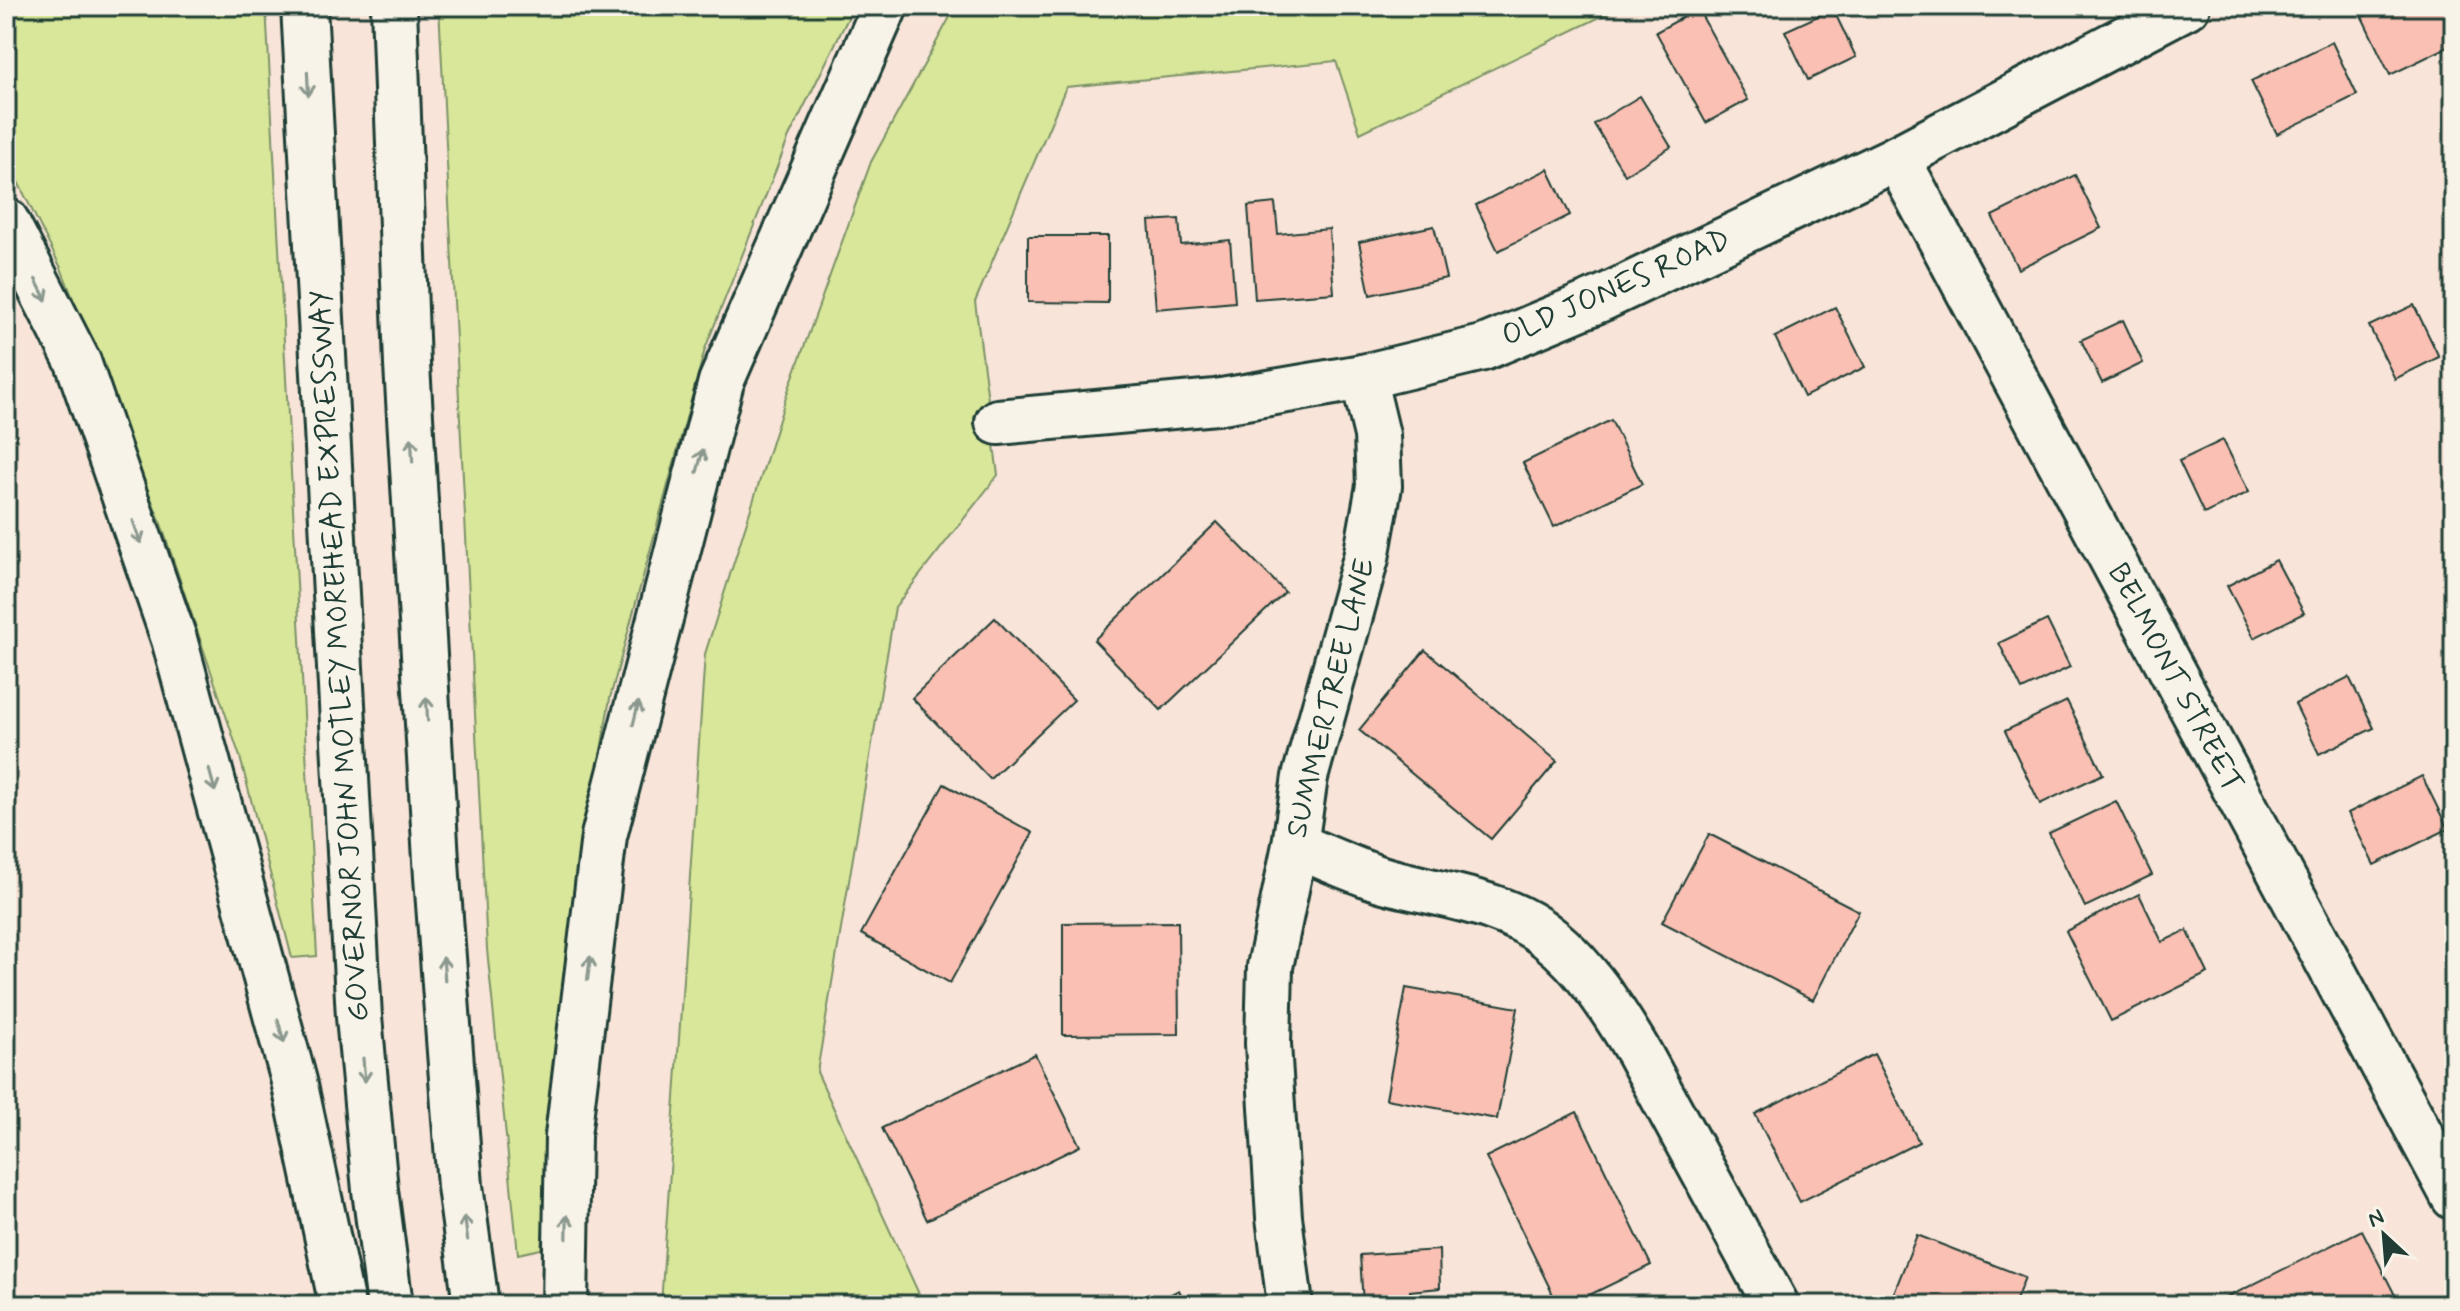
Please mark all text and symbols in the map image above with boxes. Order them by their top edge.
one-way arrow [301,70,316,97]
street label: OLD JONES ROAD [1496,220,1736,356]
one-way arrow [34,278,50,302]
street label: GOVERNOR JOHN MOTLEY MOREHEAD EXPRESSWAY [301,289,379,1023]
one-way arrow [404,437,419,464]
one-way arrow [694,449,709,475]
one-way arrow [130,519,145,544]
street label: SUMMERTREE LANE [1277,554,1385,842]
street label: BELMONT STREET [2098,557,2252,799]
one-way arrow [420,696,435,723]
one-way arrow [629,701,644,727]
one-way arrow [206,767,221,793]
one-way arrow [581,955,596,982]
one-way arrow [436,956,451,983]
one-way arrow [274,1018,289,1044]
one-way arrow [357,1056,372,1083]
north arrow [2344,1195,2424,1275]
text: N [2363,1203,2389,1235]
one-way arrow [559,1214,574,1241]
one-way arrow [458,1216,473,1241]

